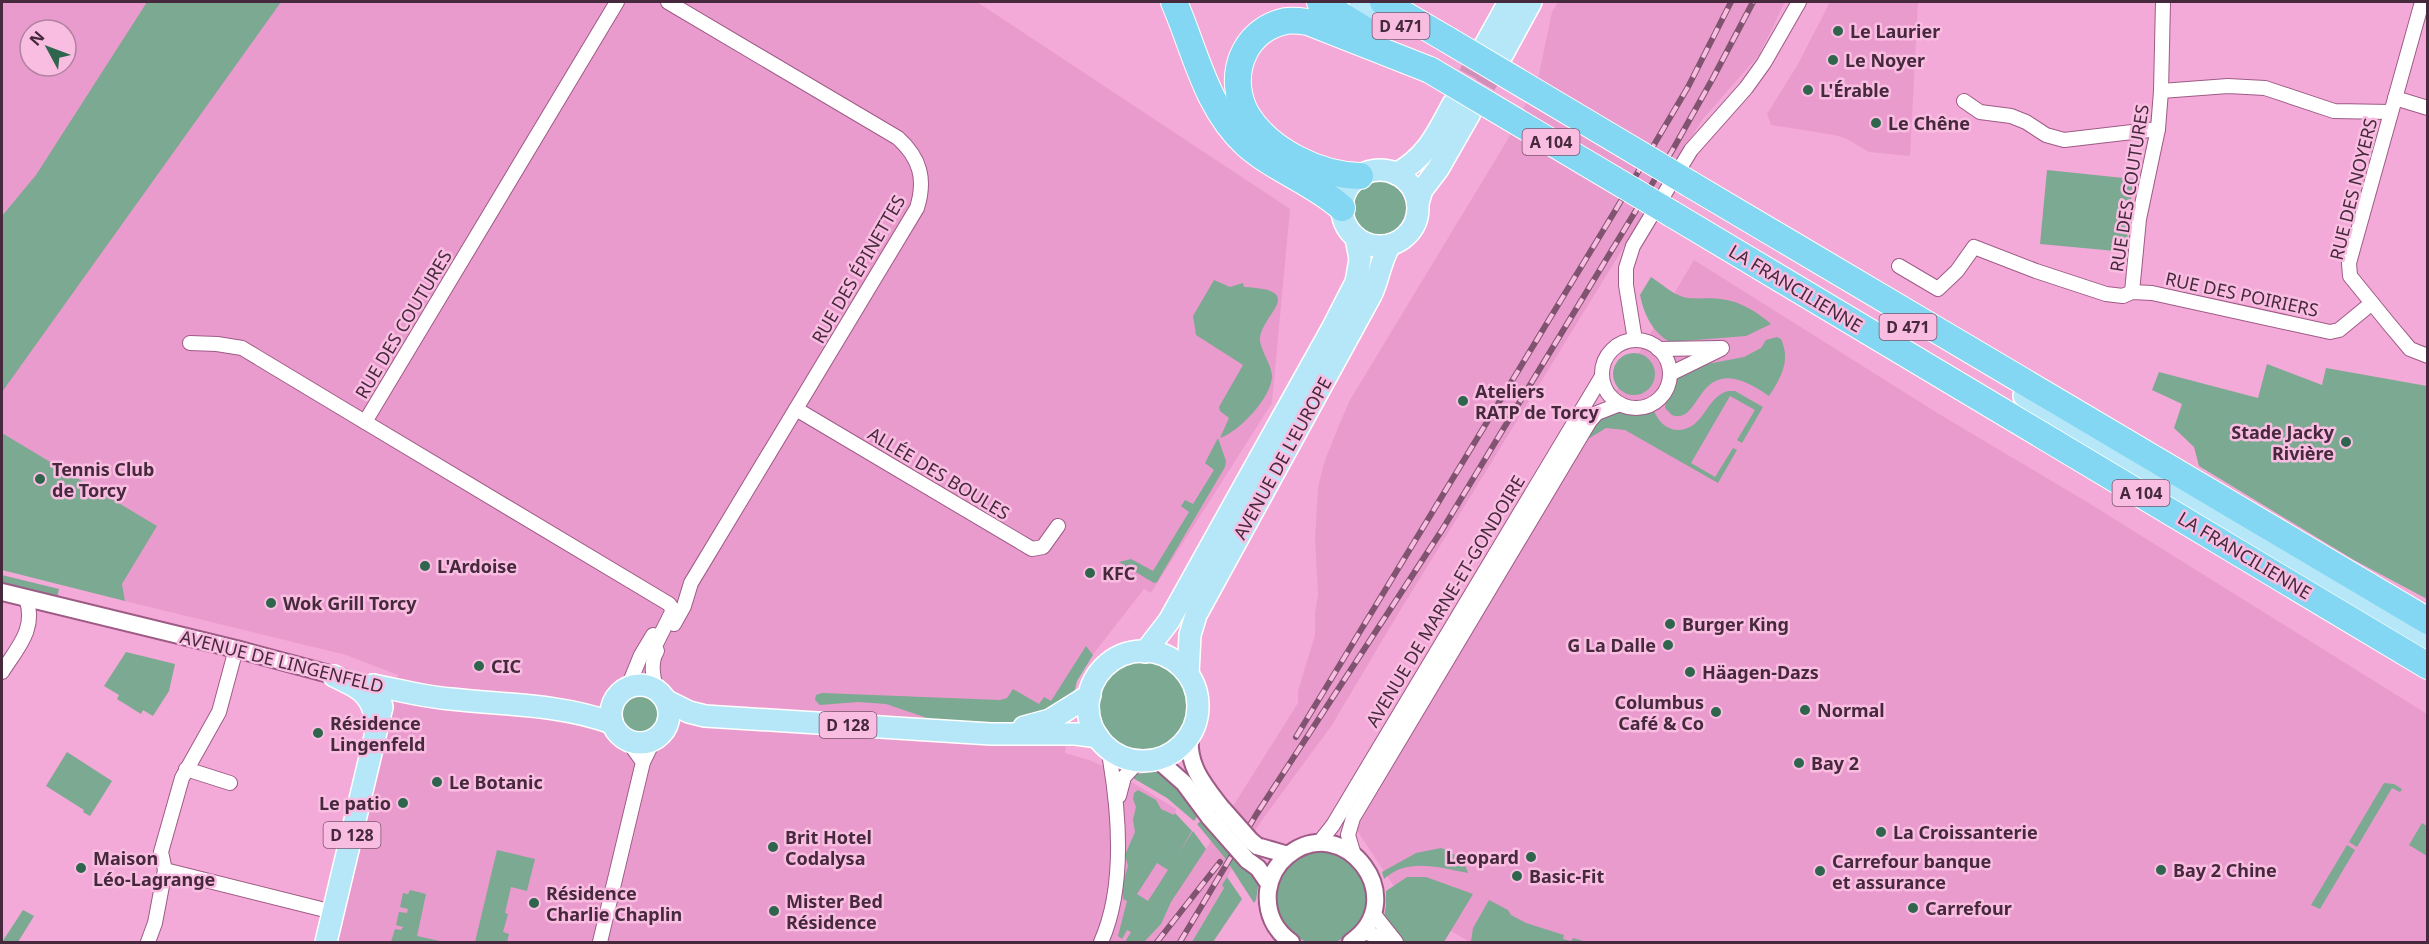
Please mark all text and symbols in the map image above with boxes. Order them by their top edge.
road number: D 471 [1372,13,1430,39]
north arrow [18,18,78,78]
place label: Le Laurier [1850,19,1940,43]
marker: Le Laurier [1831,24,1845,38]
text: N [24,26,49,50]
place label: Le Noyer [1845,48,1925,72]
marker: Le Noyer [1826,53,1840,67]
place label: L'Érable [1820,78,1889,102]
marker: L'Érable [1801,83,1815,97]
street label: RUE DES COUTURES [2104,102,2154,273]
place label: Le Chêne [1888,111,1970,135]
street label: RUE DES NOYERS [2324,115,2382,263]
marker: Le Chêne [1869,116,1883,130]
road number: A 104 [1522,129,1580,155]
street label: RUE DES ÉPINETTES [806,190,910,348]
street label: LA FRANCILIENNE [1725,239,1867,337]
street label: RUE DES COUTURES [349,245,457,403]
street label: RUE DES POIRIERS [2163,266,2321,322]
road number: D 471 [1880,314,1936,340]
street label: AVENUE DE L'EUROPE [1227,372,1337,544]
place label: Ateliers RATP de Torcy [1475,379,1599,424]
marker: Ateliers RATP de Torcy [1456,394,1470,408]
place label: Stade Jacky Rivière [2231,420,2335,465]
street label: ALLÉE DES BOULES [864,421,1014,525]
marker: Stade Jacky Rivière [2339,435,2353,449]
place label: Tennis Club de Torcy [52,457,154,502]
street label: AVENUE DE MARNE-ET-GONDOIRE [1360,471,1530,731]
marker: Tennis Club de Torcy [33,472,47,486]
road number: A 104 [2112,480,2170,506]
street label: LA FRANCILIENNE [2174,506,2316,604]
place label: L'Ardoise [437,554,517,578]
marker: L'Ardoise [418,559,432,573]
place label: KFC [1102,561,1135,585]
marker: KFC [1083,566,1097,580]
place label: Wok Grill Torcy [283,591,417,615]
marker: Wok Grill Torcy [264,596,278,610]
place label: Burger King [1682,612,1789,636]
marker: Burger King [1663,617,1677,631]
street label: AVENUE DE LINGENFELD [178,624,386,698]
place label: G La Dalle [1567,633,1656,657]
marker: G La Dalle [1661,638,1675,652]
place label: CIC [491,654,521,678]
marker: CIC [472,659,486,673]
place label: Häagen-Dazs [1702,660,1819,684]
marker: Häagen-Dazs [1683,665,1697,679]
place label: Columbus Café & Co [1614,690,1704,735]
place label: Normal [1817,698,1885,722]
marker: Normal [1798,703,1812,717]
marker: Columbus Café & Co [1709,705,1723,719]
place label: Résidence Lingenfeld [330,711,425,756]
road number: D 128 [820,712,876,738]
marker: Résidence Lingenfeld [311,726,325,740]
place label: Bay 2 [1811,751,1859,775]
marker: Bay 2 [1792,756,1806,770]
place label: Le Botanic [449,770,543,794]
marker: Le Botanic [430,775,444,789]
place label: Le patio [319,791,391,815]
marker: Le patio [396,796,410,810]
place label: La Croissanterie [1893,820,2038,844]
road number: D 128 [324,822,380,848]
place label: Brit Hotel Codalysa [785,825,872,870]
marker: La Croissanterie [1874,825,1888,839]
marker: Brit Hotel Codalysa [766,840,780,854]
place label: Leopard [1446,845,1519,869]
place label: Maison Léo-Lagrange [93,846,215,891]
place label: Carrefour banque et assurance [1832,849,1991,894]
marker: Leopard [1524,850,1538,864]
place label: Bay 2 Chine [2173,858,2277,882]
marker: Maison Léo-Lagrange [74,861,88,875]
marker: Bay 2 Chine [2154,863,2168,877]
place label: Basic-Fit [1529,864,1604,888]
marker: Carrefour banque et assurance [1813,864,1827,878]
marker: Basic-Fit [1510,869,1524,883]
place label: Résidence Charlie Chaplin [546,881,682,926]
place label: Mister Bed Résidence [786,889,883,934]
marker: Résidence Charlie Chaplin [527,896,541,910]
place label: Carrefour [1925,896,2012,920]
marker: Carrefour [1906,901,1920,915]
marker: Mister Bed Résidence [767,904,781,918]

